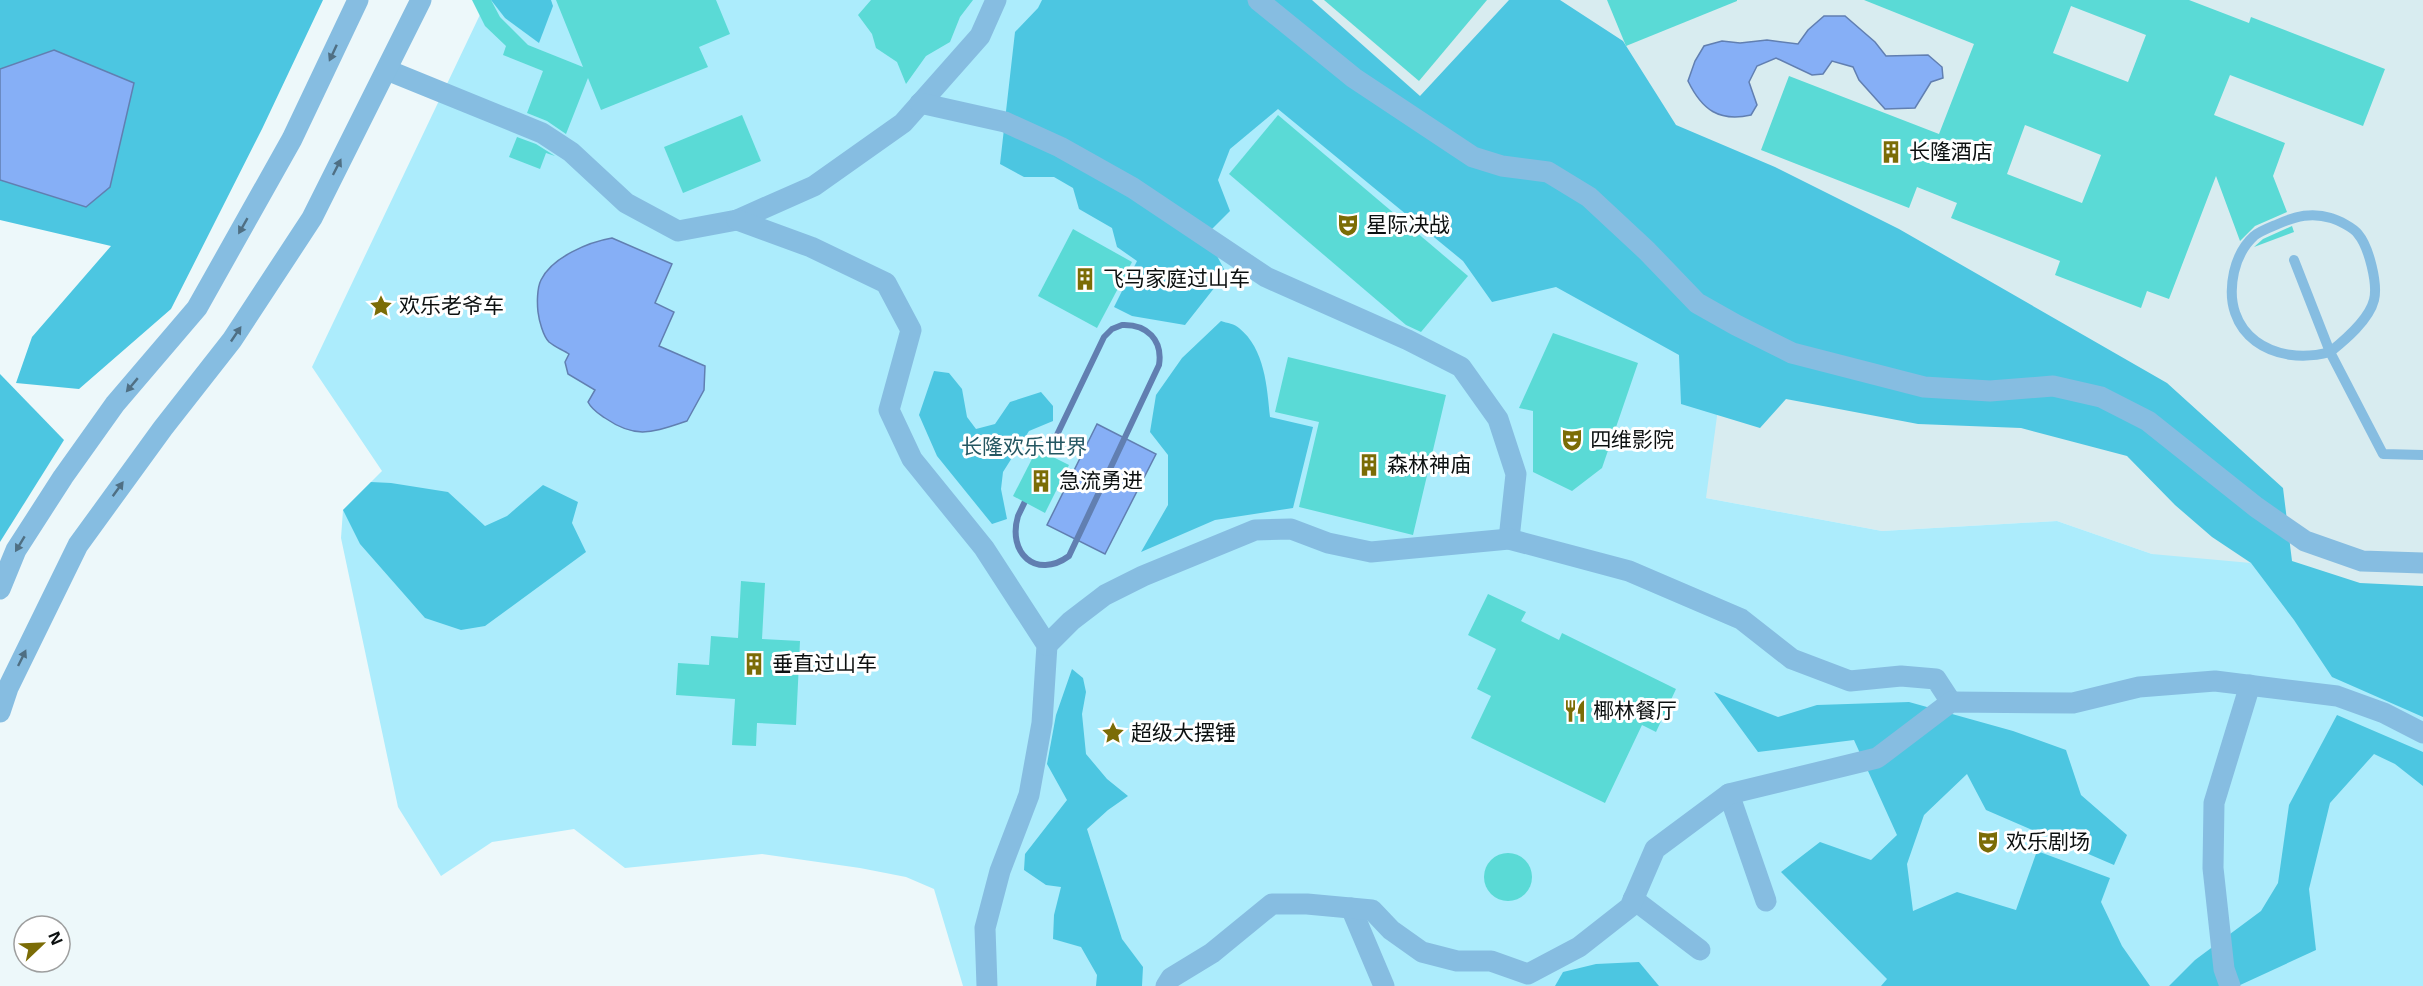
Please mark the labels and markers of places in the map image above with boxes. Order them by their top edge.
place label: 长隆酒店 [1909,137,1993,165]
building icon: 长隆酒店 [1878,139,1904,165]
place label: 星际决战 [1366,210,1450,238]
theatre icon: 星际决战 [1335,212,1361,238]
place label: 飞马家庭过山车 [1103,264,1250,292]
building icon: 飞马家庭过山车 [1072,266,1098,292]
place label: 欢乐老爷车 [399,291,504,319]
place icon: 欢乐老爷车 [368,293,394,319]
place label: 四维影院 [1590,425,1674,453]
theatre icon: 四维影院 [1559,427,1585,453]
place label: 森林神庙 [1387,450,1471,478]
building icon: 森林神庙 [1356,452,1382,478]
place label: 急流勇进 [1059,466,1143,494]
building icon: 急流勇进 [1028,468,1054,494]
place label: 垂直过山车 [772,649,877,677]
building icon: 垂直过山车 [741,651,767,677]
place label: 椰林餐厅 [1593,696,1677,724]
restaurant icon: 椰林餐厅 [1562,698,1588,724]
place label: 超级大摆锤 [1131,718,1236,746]
place icon: 超级大摆锤 [1100,720,1126,746]
place label: 欢乐剧场 [2006,827,2090,855]
theatre icon: 欢乐剧场 [1975,829,2001,855]

